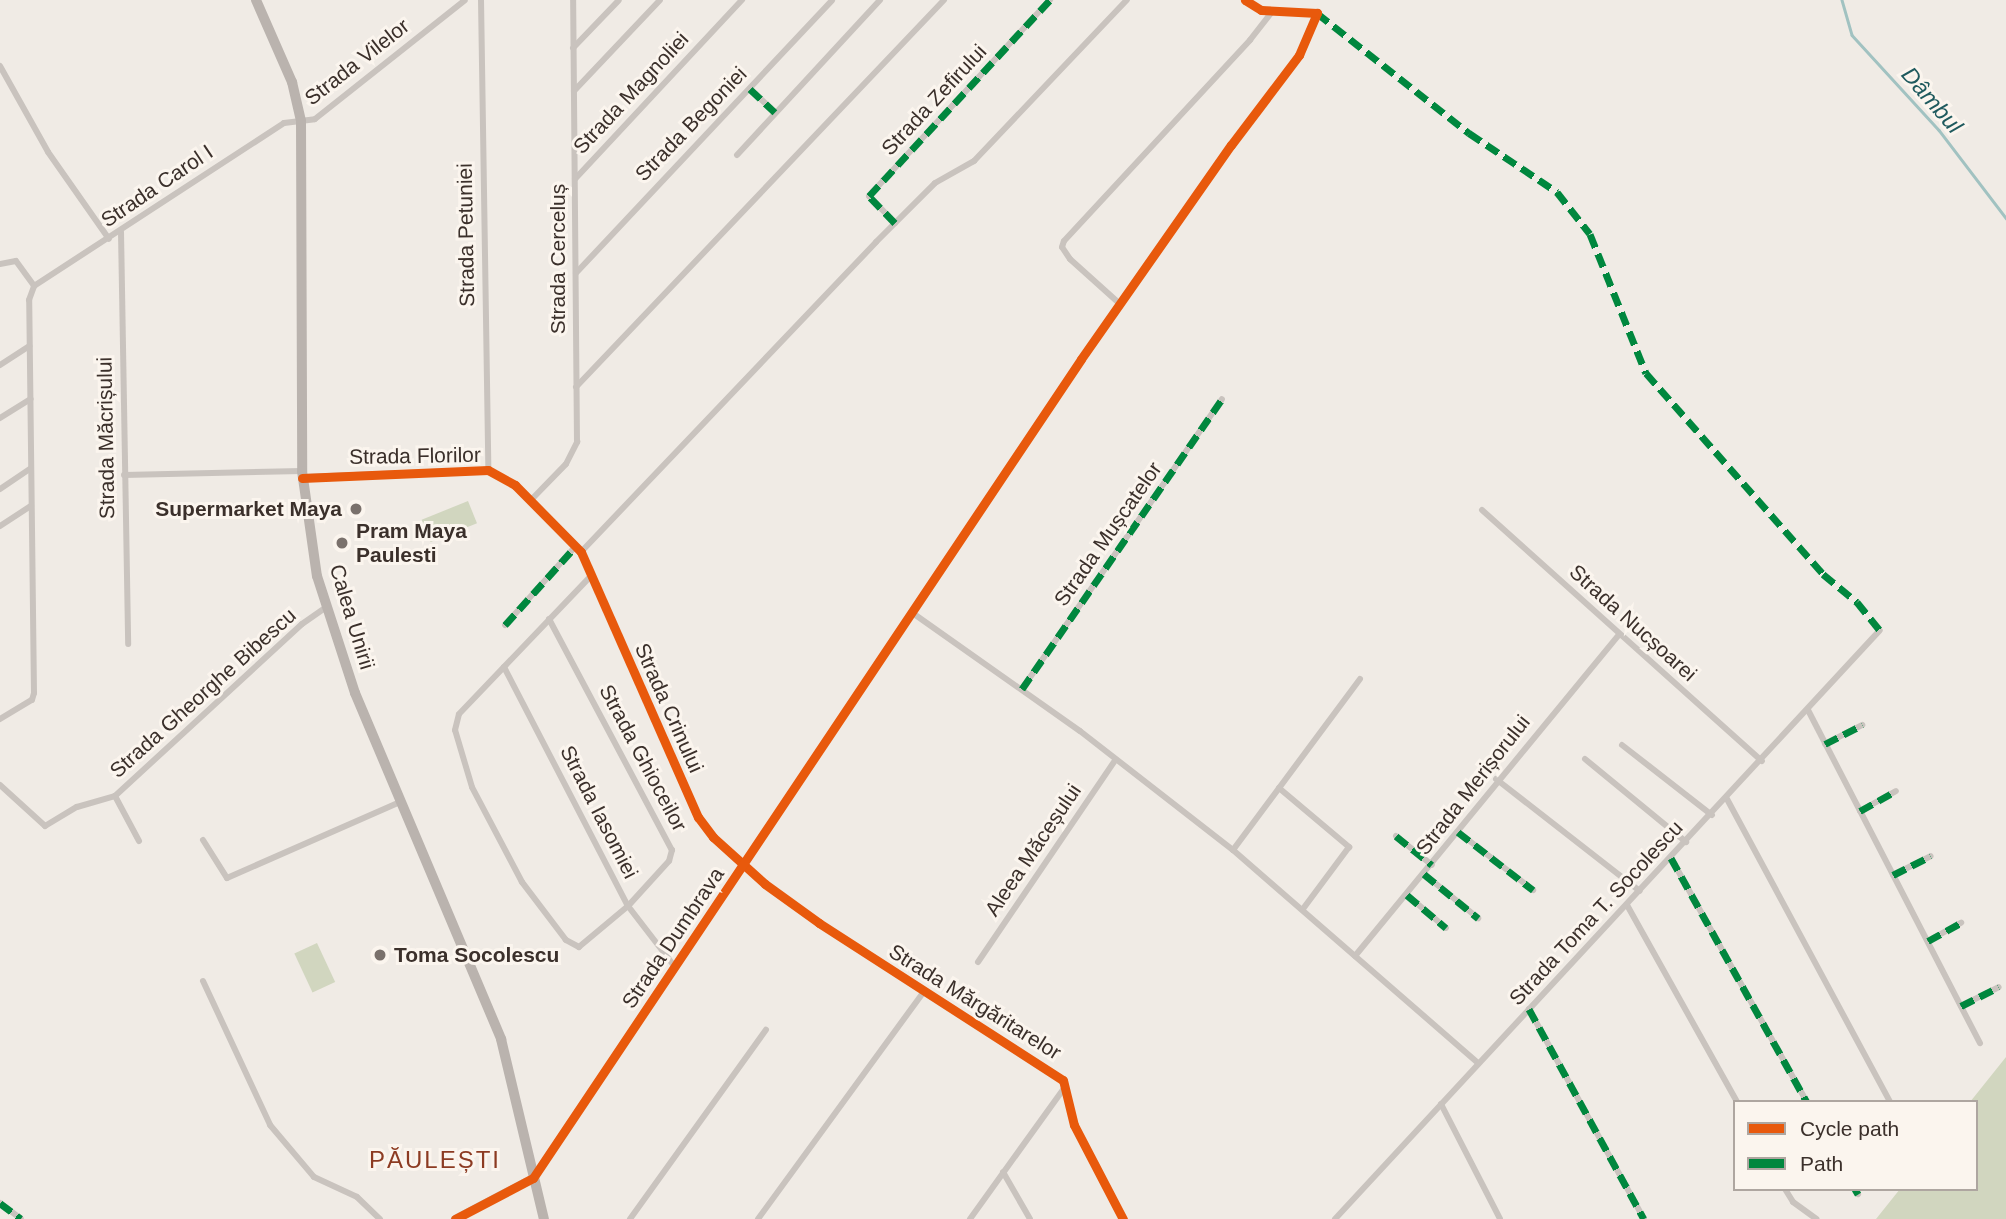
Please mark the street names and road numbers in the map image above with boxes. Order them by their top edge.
street label: Strada Vilelor [300,13,414,111]
street label: Strada Magnoliei [568,27,694,159]
street label: Strada Zefirului [876,39,992,161]
street label: Strada Begoniei [630,61,752,187]
street label: Strada Carol I [96,139,218,233]
street label: Strada Petuniei [452,163,480,307]
street label: Strada Cerceluș [545,184,571,334]
street label: Strada Măcrișului [92,357,120,519]
street label: Strada Florilor [349,442,481,470]
street label: Strada Mușcatelor [1049,457,1167,611]
street label: Strada Nucșoarei [1564,559,1702,687]
street label: Calea Unirii [324,561,380,673]
street label: Strada Gheorghe Bibescu [105,603,301,783]
street label: Strada Crinului [629,639,709,777]
street label: Strada Ghioceilor [594,680,692,836]
street label: Strada Merișorului [1411,710,1535,860]
street label: Strada Iasomiei [555,741,643,883]
street label: Aleea Măceșului [979,779,1087,921]
street label: Strada Toma T. Socolescu [1504,815,1688,1011]
street label: Strada Dumbrava [617,863,729,1013]
street label: Strada Mărgăritarelor [884,939,1066,1065]

